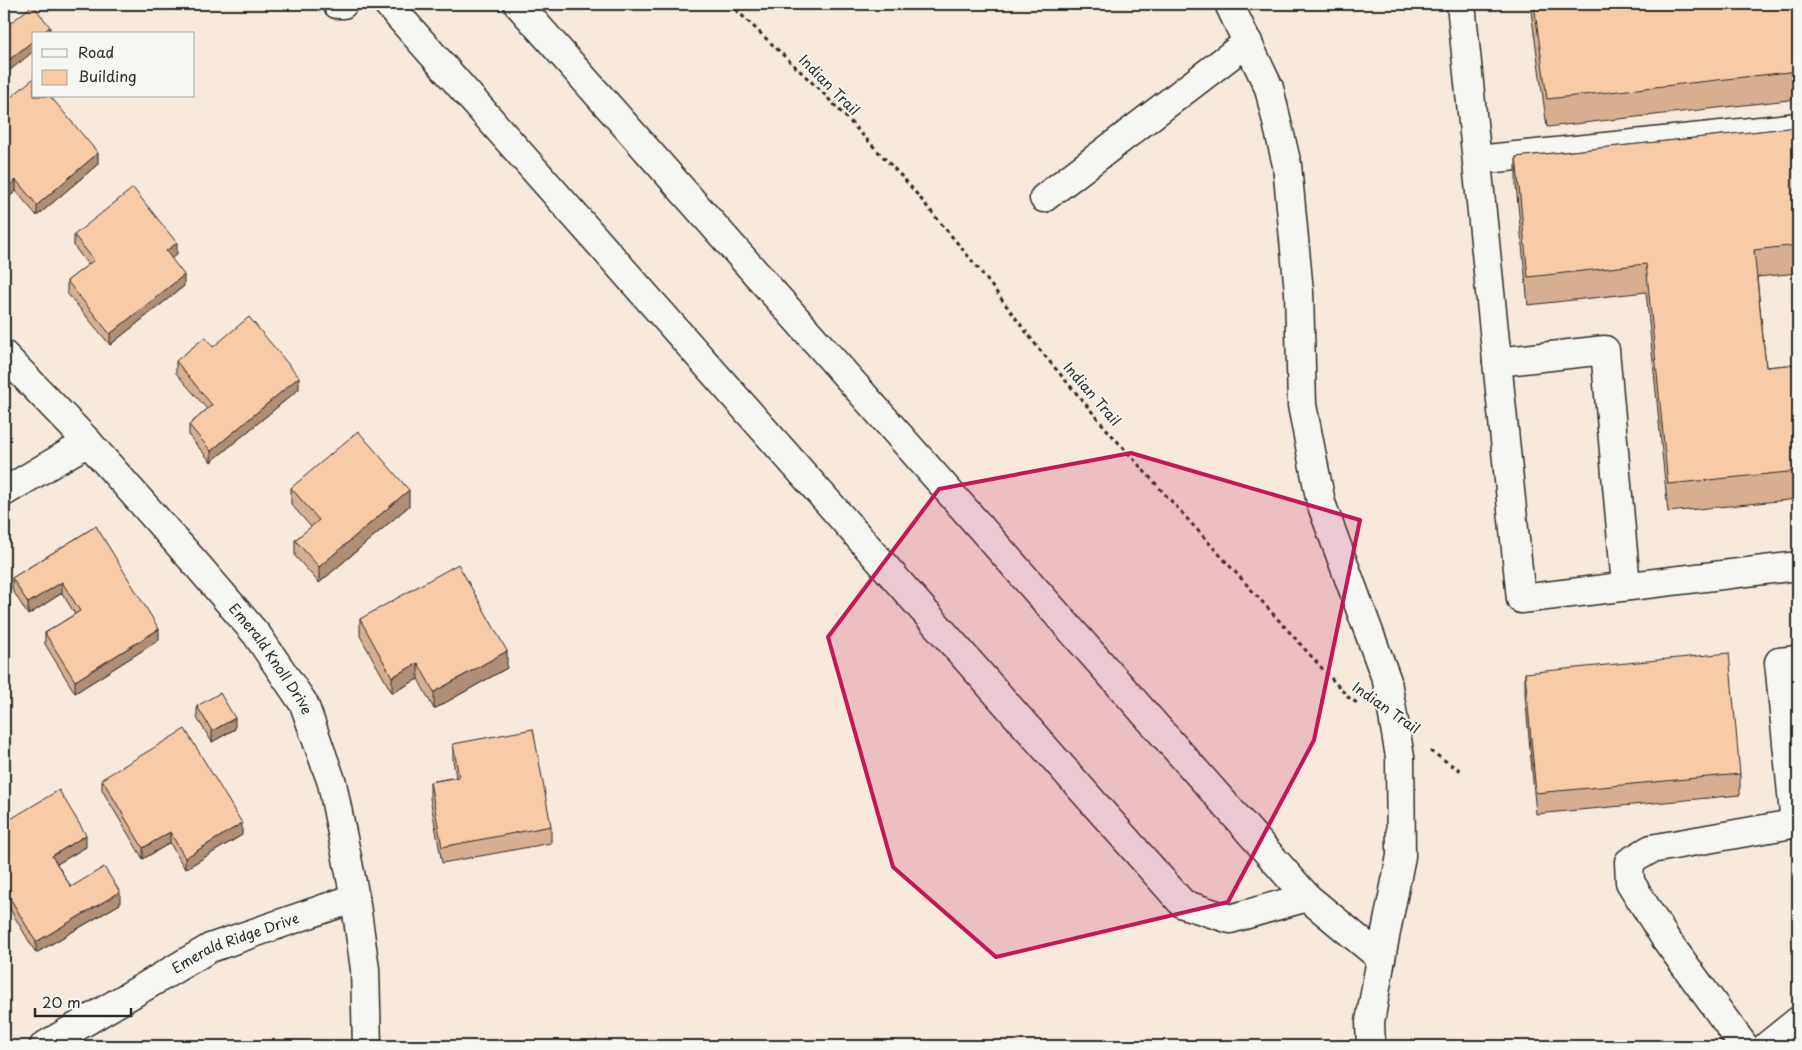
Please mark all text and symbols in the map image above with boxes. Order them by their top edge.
legend [32,32,195,98]
text: Road [78,40,114,63]
street label: Indian Trail [794,49,865,120]
text: Building [78,64,137,87]
street label: Indian Trail [1059,357,1126,430]
street label: Emerald Knoll Drive [224,598,318,717]
street label: Indian Trail [1348,676,1424,739]
street label: Emerald Ridge Drive [168,907,301,978]
scale bar [35,985,131,1017]
text: 20 m [42,990,81,1013]

